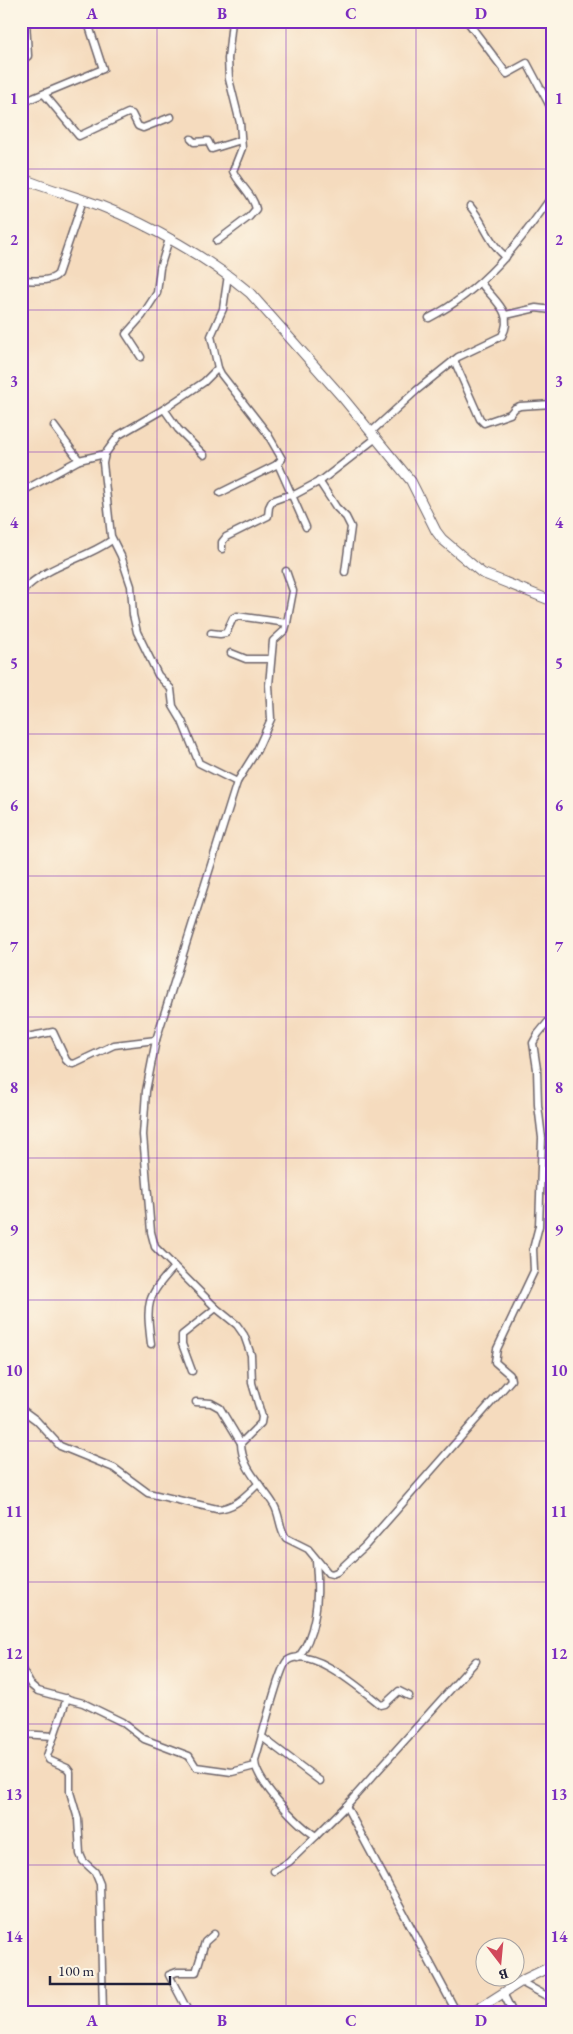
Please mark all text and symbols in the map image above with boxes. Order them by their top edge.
text: A [85,3,98,24]
text: B [217,3,227,24]
text: C [345,3,357,24]
text: D [475,3,487,24]
text: 1 [10,88,18,109]
text: 1 [555,88,563,109]
text: 2 [10,229,19,250]
text: 2 [555,229,564,250]
text: 3 [10,371,18,392]
text: 3 [555,371,563,392]
text: 4 [10,512,19,533]
text: 4 [555,512,564,533]
text: 5 [10,653,18,674]
text: 5 [555,653,563,674]
text: 6 [10,795,19,816]
text: 6 [555,795,564,816]
text: 7 [10,936,19,957]
text: 7 [555,936,564,957]
text: 8 [10,1077,18,1098]
text: 8 [555,1077,563,1098]
text: 9 [10,1219,19,1240]
text: 9 [555,1219,564,1240]
text: 10 [6,1360,23,1381]
text: 10 [551,1360,568,1381]
text: 11 [6,1501,22,1522]
text: 11 [551,1501,567,1522]
text: 12 [6,1643,23,1664]
text: 12 [551,1643,568,1664]
text: 13 [6,1784,22,1805]
text: 13 [551,1784,567,1805]
text: 14 [6,1926,23,1947]
text: 14 [551,1926,568,1947]
north arrow [476,1936,526,1986]
scale bar [50,1954,170,1986]
text: 100 m [58,1961,95,1980]
text: B [497,1965,510,1984]
text: A [85,2010,98,2031]
text: B [217,2010,227,2031]
text: C [345,2010,357,2031]
text: D [475,2010,487,2031]

